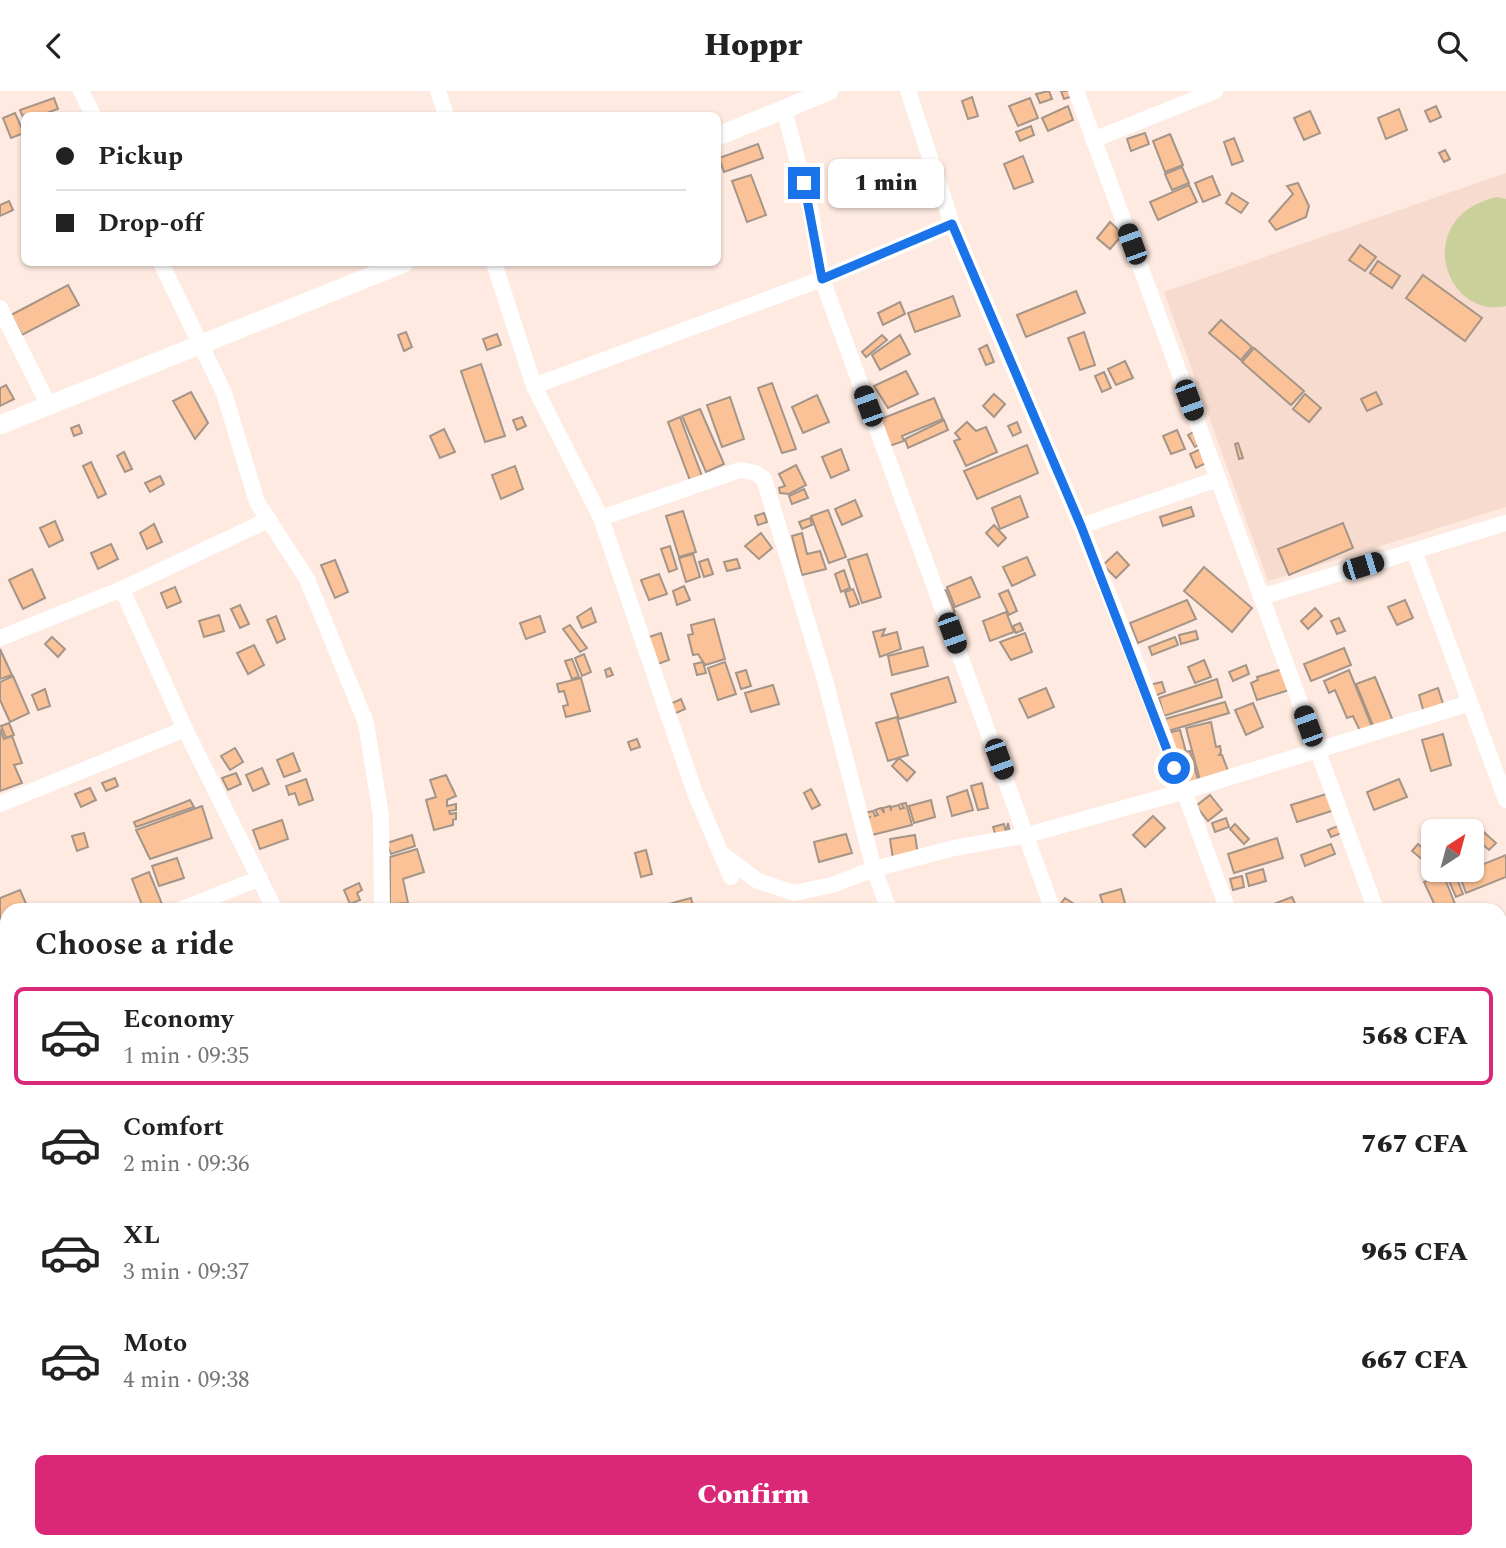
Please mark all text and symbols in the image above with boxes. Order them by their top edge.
text: Hoppr [704,21,802,70]
icon: back [35,27,73,65]
icon: search [1433,27,1471,65]
text: Pickup [98,136,183,176]
callout: 1 min [828,159,944,207]
text: 1 min [854,166,918,201]
route end [788,167,820,199]
text: Drop-off [98,203,203,243]
car [1115,221,1150,267]
car [1172,377,1207,423]
car [851,383,886,429]
car [1340,550,1387,582]
car [935,610,970,656]
car [1291,703,1326,749]
car [982,736,1017,782]
route start [1158,752,1190,784]
north arrow [1421,819,1484,882]
map controls [1421,819,1484,882]
text: Choose a ride [35,920,234,969]
text: Economy [123,999,233,1039]
icon: car [39,1005,102,1068]
text: 568 CFA [1361,1016,1468,1056]
text: 1 min · 09:35 [123,1039,250,1074]
text: Comfort [123,1107,224,1147]
icon: car [39,1113,102,1176]
text: 767 CFA [1361,1124,1468,1164]
text: 2 min · 09:36 [123,1147,250,1182]
text: XL [123,1215,160,1255]
icon: car [39,1221,102,1284]
text: 965 CFA [1361,1232,1468,1272]
text: 3 min · 09:37 [123,1255,250,1290]
text: Moto [123,1323,187,1363]
icon: car [39,1329,102,1392]
text: 667 CFA [1361,1340,1468,1380]
text: 4 min · 09:38 [123,1363,250,1398]
button: Confirm [35,1455,1472,1535]

